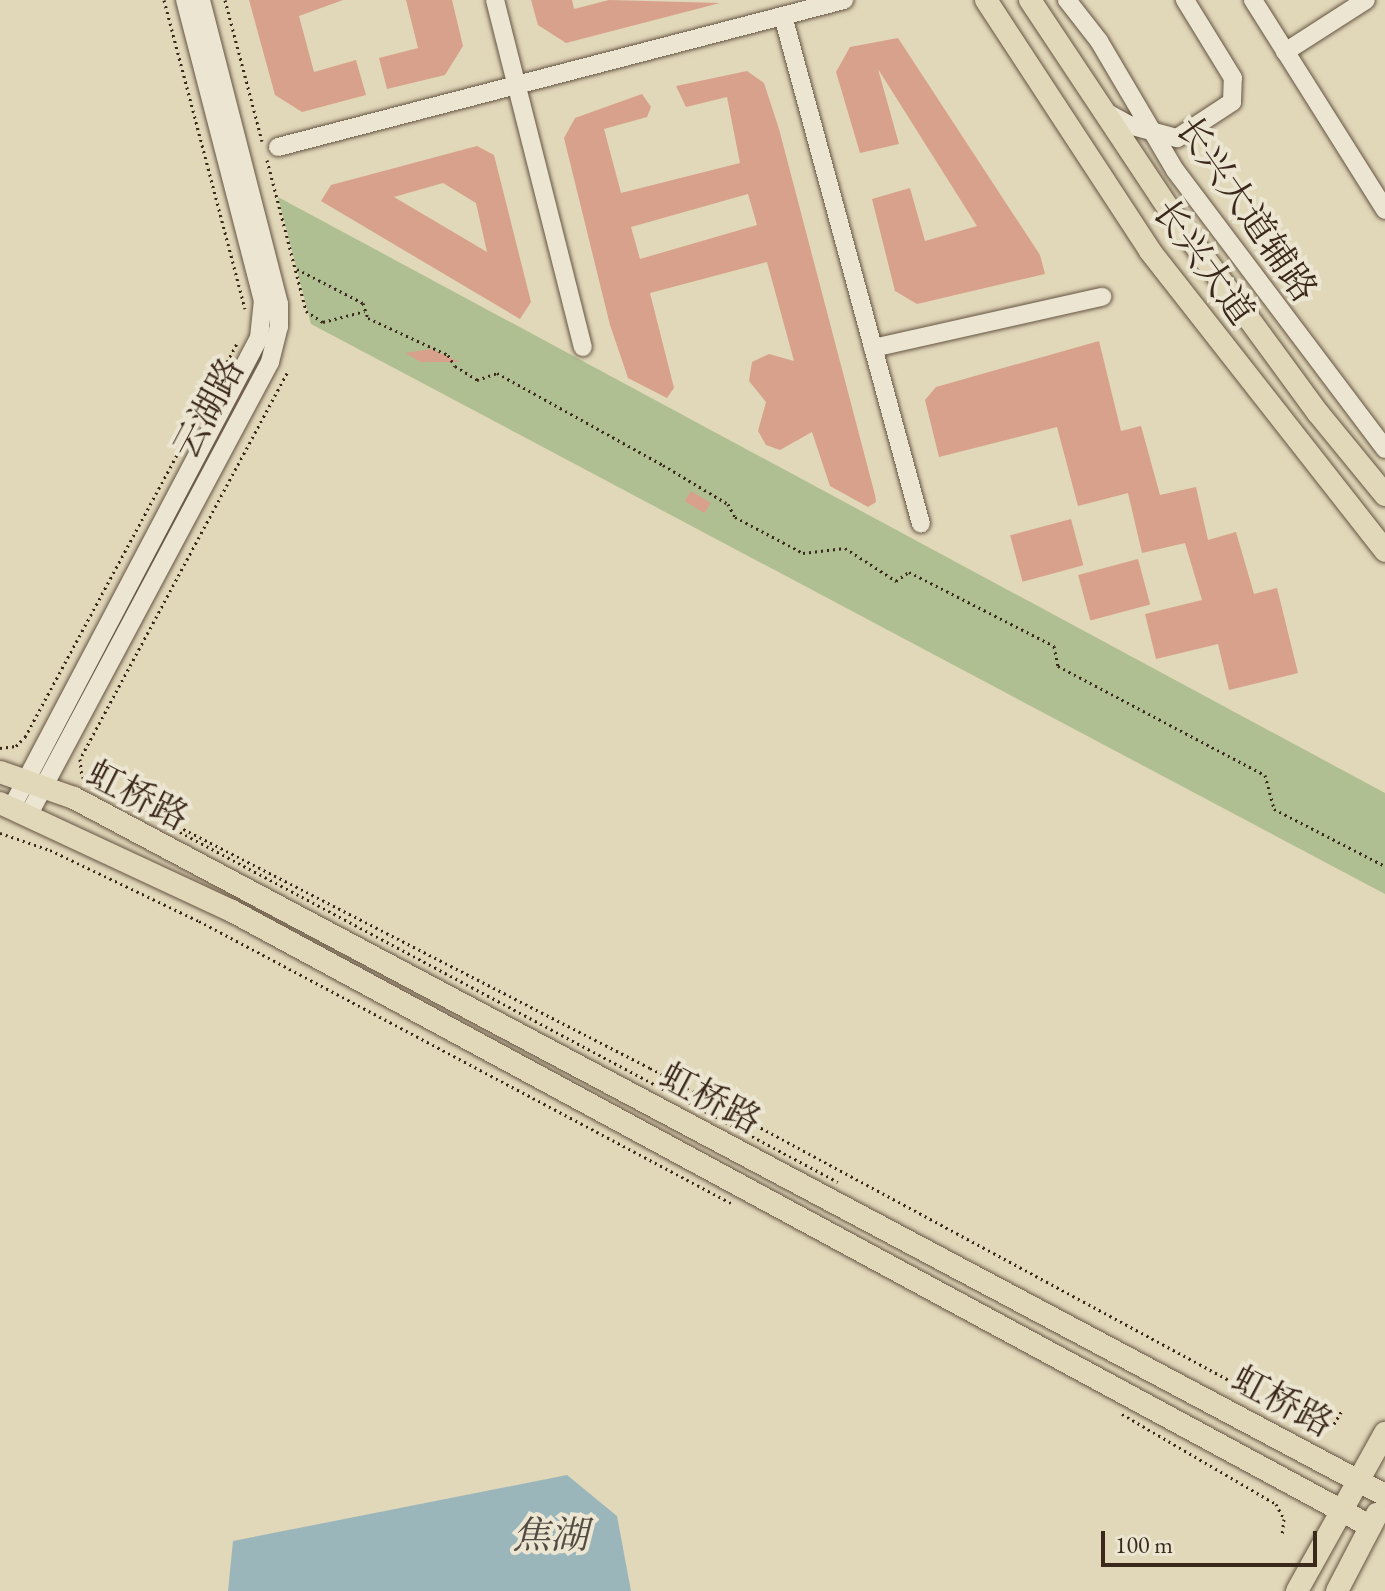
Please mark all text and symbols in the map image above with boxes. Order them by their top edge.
street label: 长兴大道辅路 [1167,108,1327,310]
street label: 长兴大道 [1144,191,1264,333]
street label: 云湖路 [164,350,252,466]
street label: 虹桥路 [80,751,196,839]
street label: 虹桥路 [653,1054,769,1142]
street label: 虹桥路 [1225,1357,1341,1445]
water label: 焦湖 [512,1512,588,1558]
scale bar [1105,1515,1321,1565]
text: 100 m [1115,1529,1173,1560]

